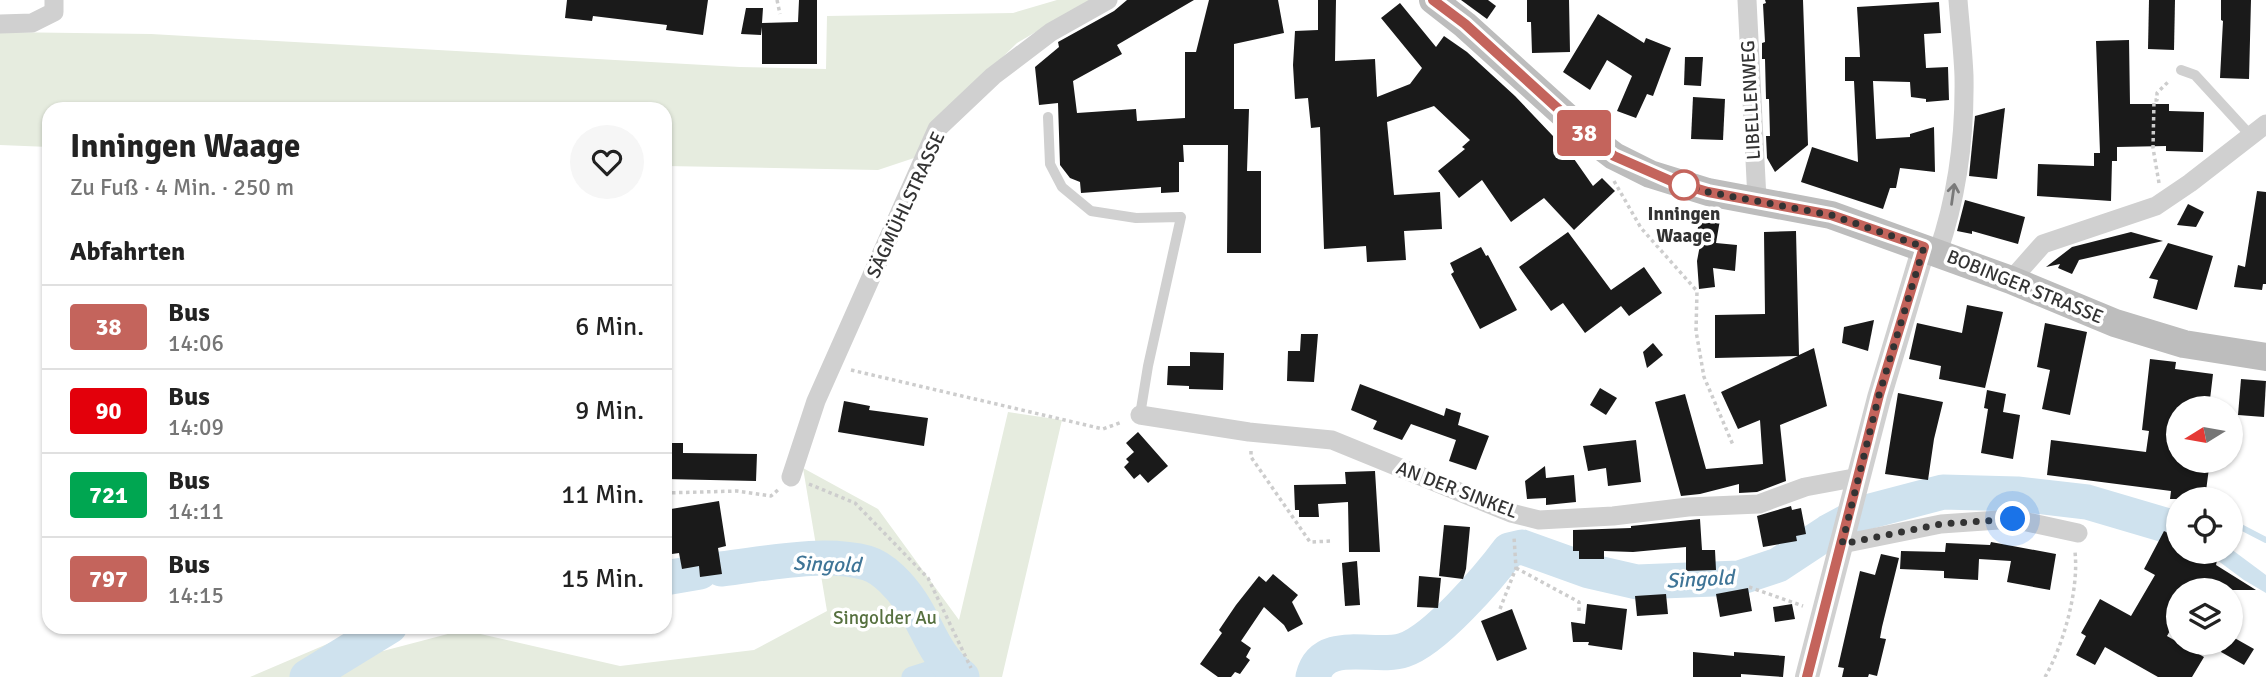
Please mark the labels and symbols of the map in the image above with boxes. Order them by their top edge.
street label: LIBELLENWEG [1736,40,1766,160]
line badge: 38 [1552,110,1616,156]
street label: SÄGMÜHLSTRASSE [862,128,950,282]
marker: Inningen Waage [1669,170,1699,200]
one-way arrow [1947,183,1960,205]
place label: Inningen Waage [1648,202,1720,248]
street label: BOBINGER STRASSE [1943,245,2107,329]
north arrow [2166,396,2244,472]
street label: AN DER SINKEL [1393,456,1521,524]
your location [1995,501,2030,536]
water label: Singold [793,550,864,578]
water label: Singold [1665,564,1737,594]
park label: Singolder Au [833,606,937,630]

